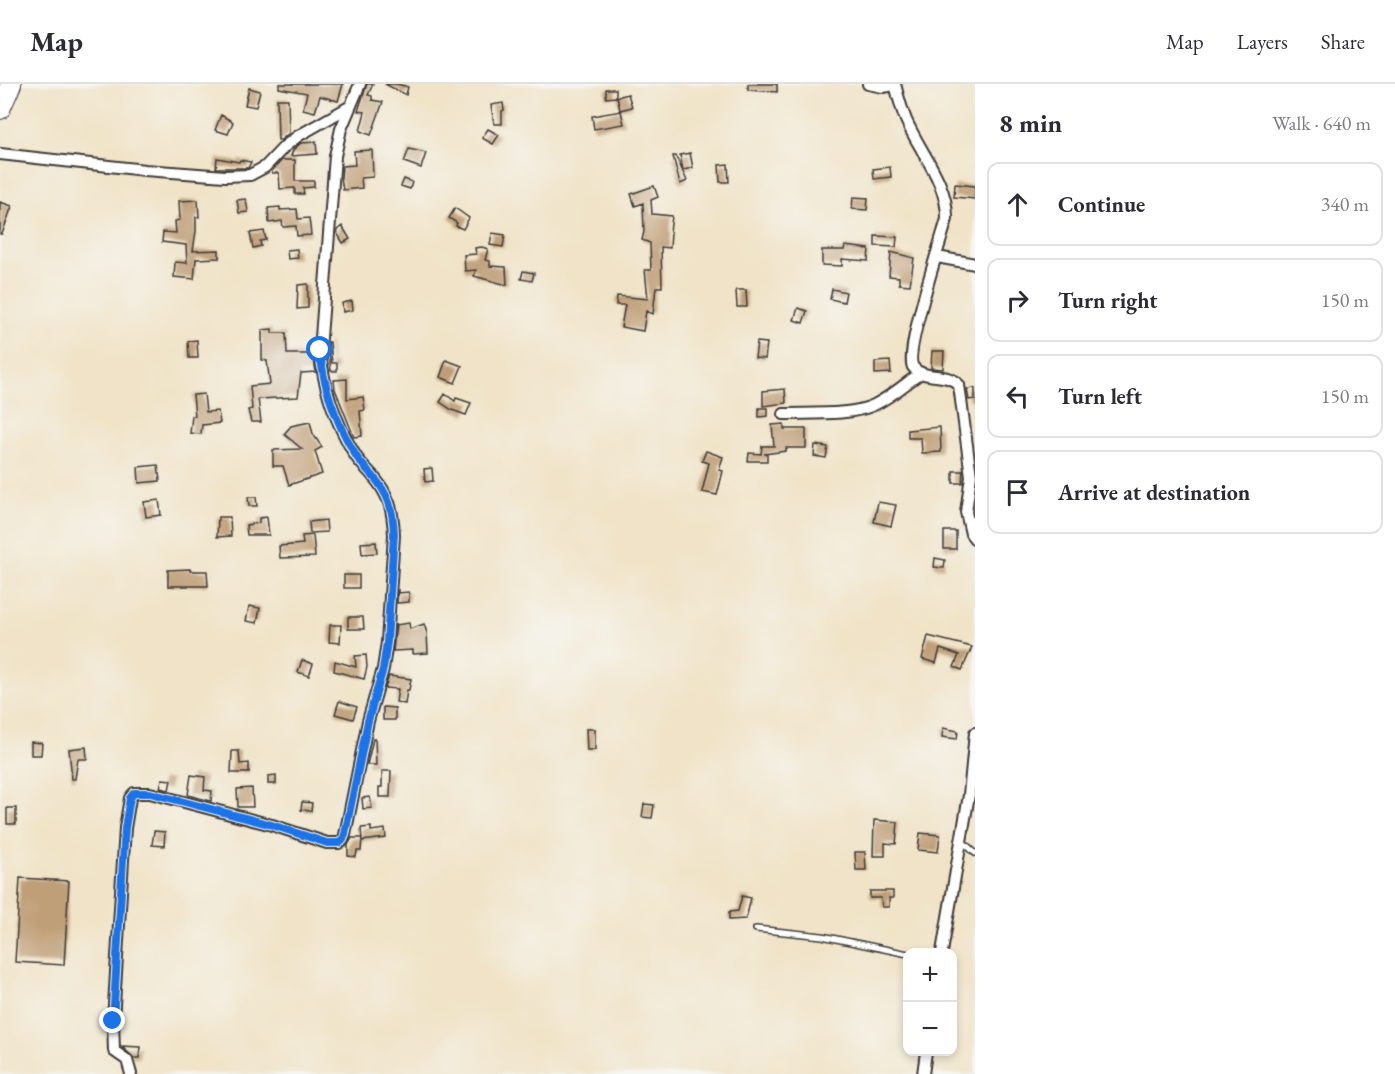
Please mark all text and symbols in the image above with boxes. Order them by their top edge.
text: Map [30,23,83,59]
text: Map [1166,28,1204,55]
text: Layers [1237,28,1288,55]
text: Share [1321,28,1365,55]
text: 8 min [999,106,1062,140]
text: Walk · 640 m [1272,110,1371,136]
icon: ahead [1001,188,1034,221]
text: Continue [1058,190,1145,219]
text: 340 m [1321,191,1369,217]
icon: right [1001,284,1034,317]
text: Turn right [1058,286,1157,315]
text: 150 m [1321,287,1369,313]
route start [306,336,332,362]
icon: left [1001,380,1034,413]
text: Turn left [1058,382,1142,411]
text: 150 m [1321,383,1369,409]
icon: arrive [1001,476,1034,509]
text: Arrive at destination [1058,478,1250,507]
map controls [903,948,957,1056]
button: + [903,948,957,1002]
button: − [903,1002,957,1056]
route end [99,1007,125,1033]

